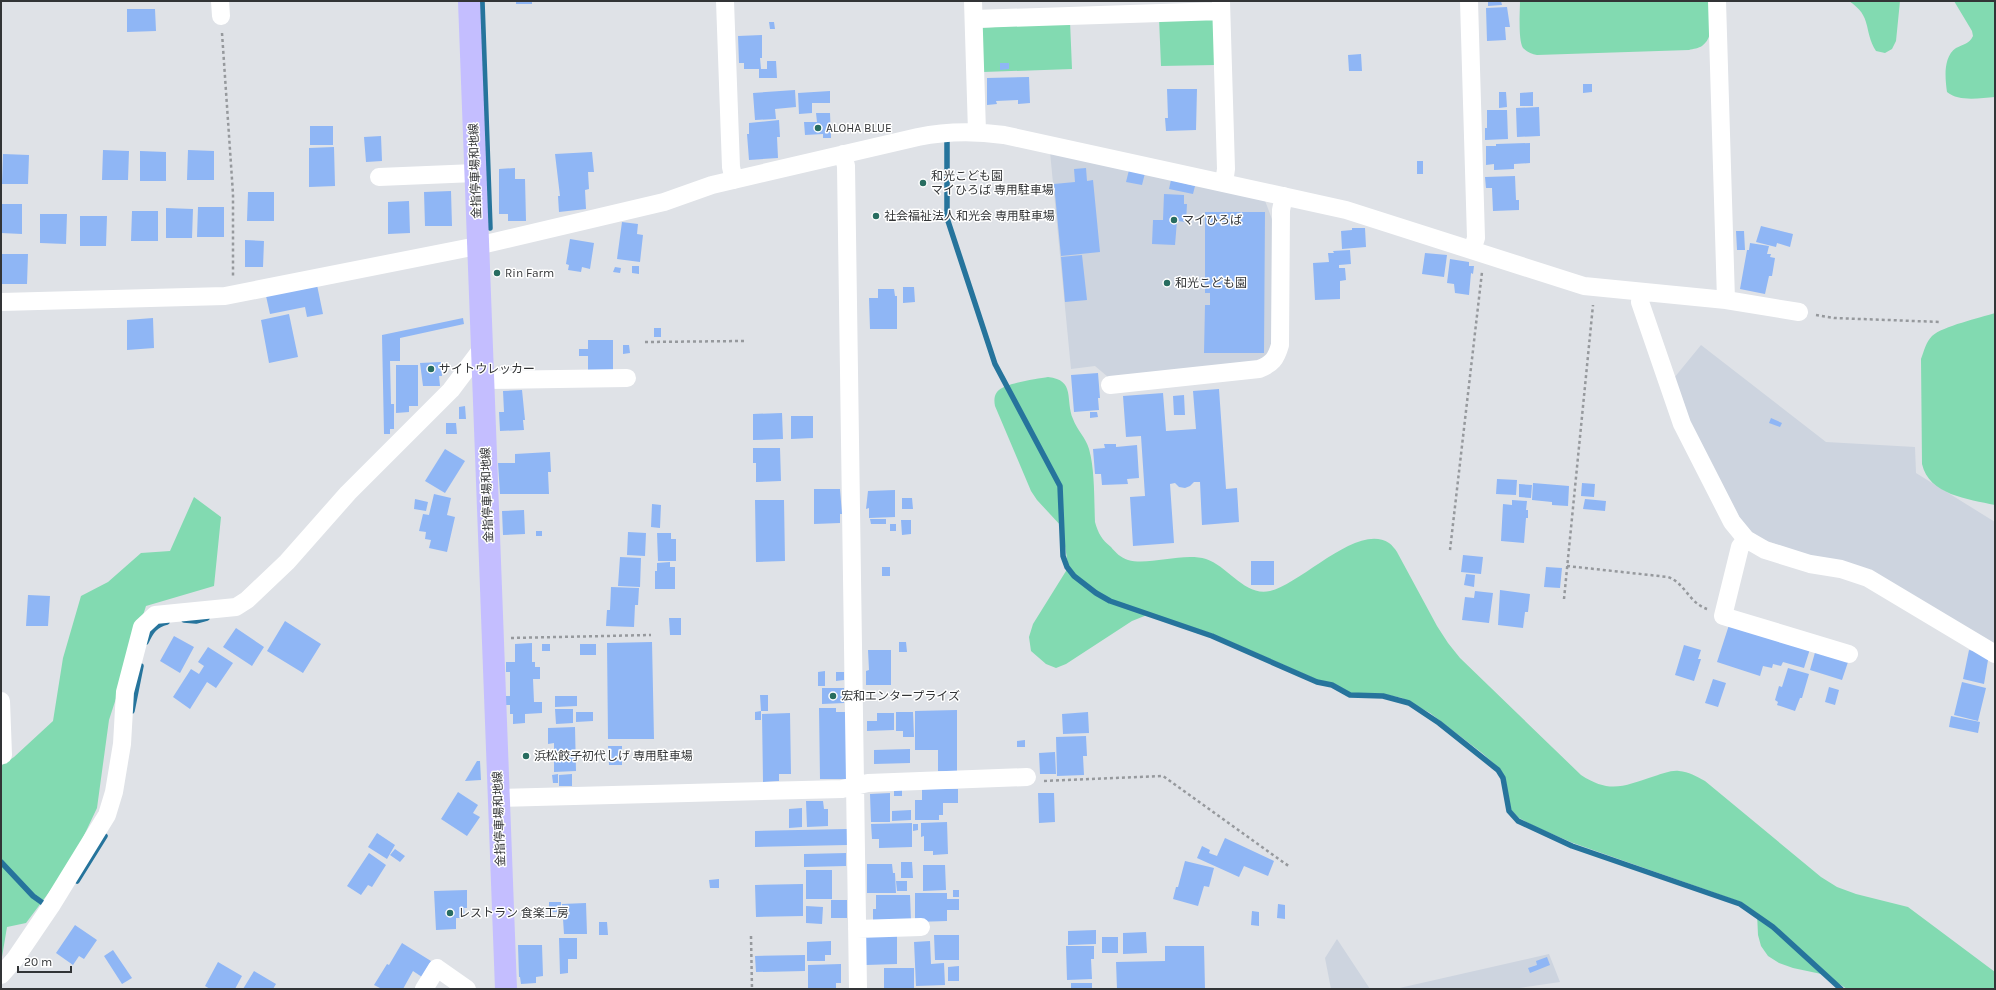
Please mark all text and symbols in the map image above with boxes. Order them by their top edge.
place label: ALOHA BLUE [826,121,892,135]
street label: 金指停車場和地線 [466,123,484,219]
marker: ALOHA BLUE [813,123,823,133]
place label: 和光こども園 マイひろば 専用駐車場 [931,169,1054,197]
marker: 和光こども園 マイひろば 専用駐車場 [918,178,928,188]
place label: 社会福祉法人和光会 専用駐車場 [884,209,1055,223]
marker: 社会福祉法人和光会 専用駐車場 [871,211,881,221]
place label: マイひろば [1182,213,1242,227]
marker: マイひろば [1169,215,1179,225]
place label: Rin Farm [505,266,554,280]
marker: Rin Farm [492,268,502,278]
place label: 和光こども園 [1175,276,1247,290]
marker: 和光こども園 [1162,278,1172,288]
place label: サイトウレッカー [439,362,535,376]
marker: サイトウレッカー [426,364,436,374]
street label: 金指停車場和地線 [478,447,496,543]
place label: 宏和エンタープライズ [841,689,960,703]
marker: 宏和エンタープライズ [828,691,838,701]
place label: 浜松餃子初代しげ 専用駐車場 [534,749,693,763]
marker: 浜松餃子初代しげ 専用駐車場 [521,751,531,761]
street label: 金指停車場和地線 [490,771,508,867]
place label: レストラン 食楽工房 [458,906,569,920]
marker: レストラン 食楽工房 [445,908,455,918]
scale bar [18,948,71,974]
text: 20 m [24,955,52,969]

